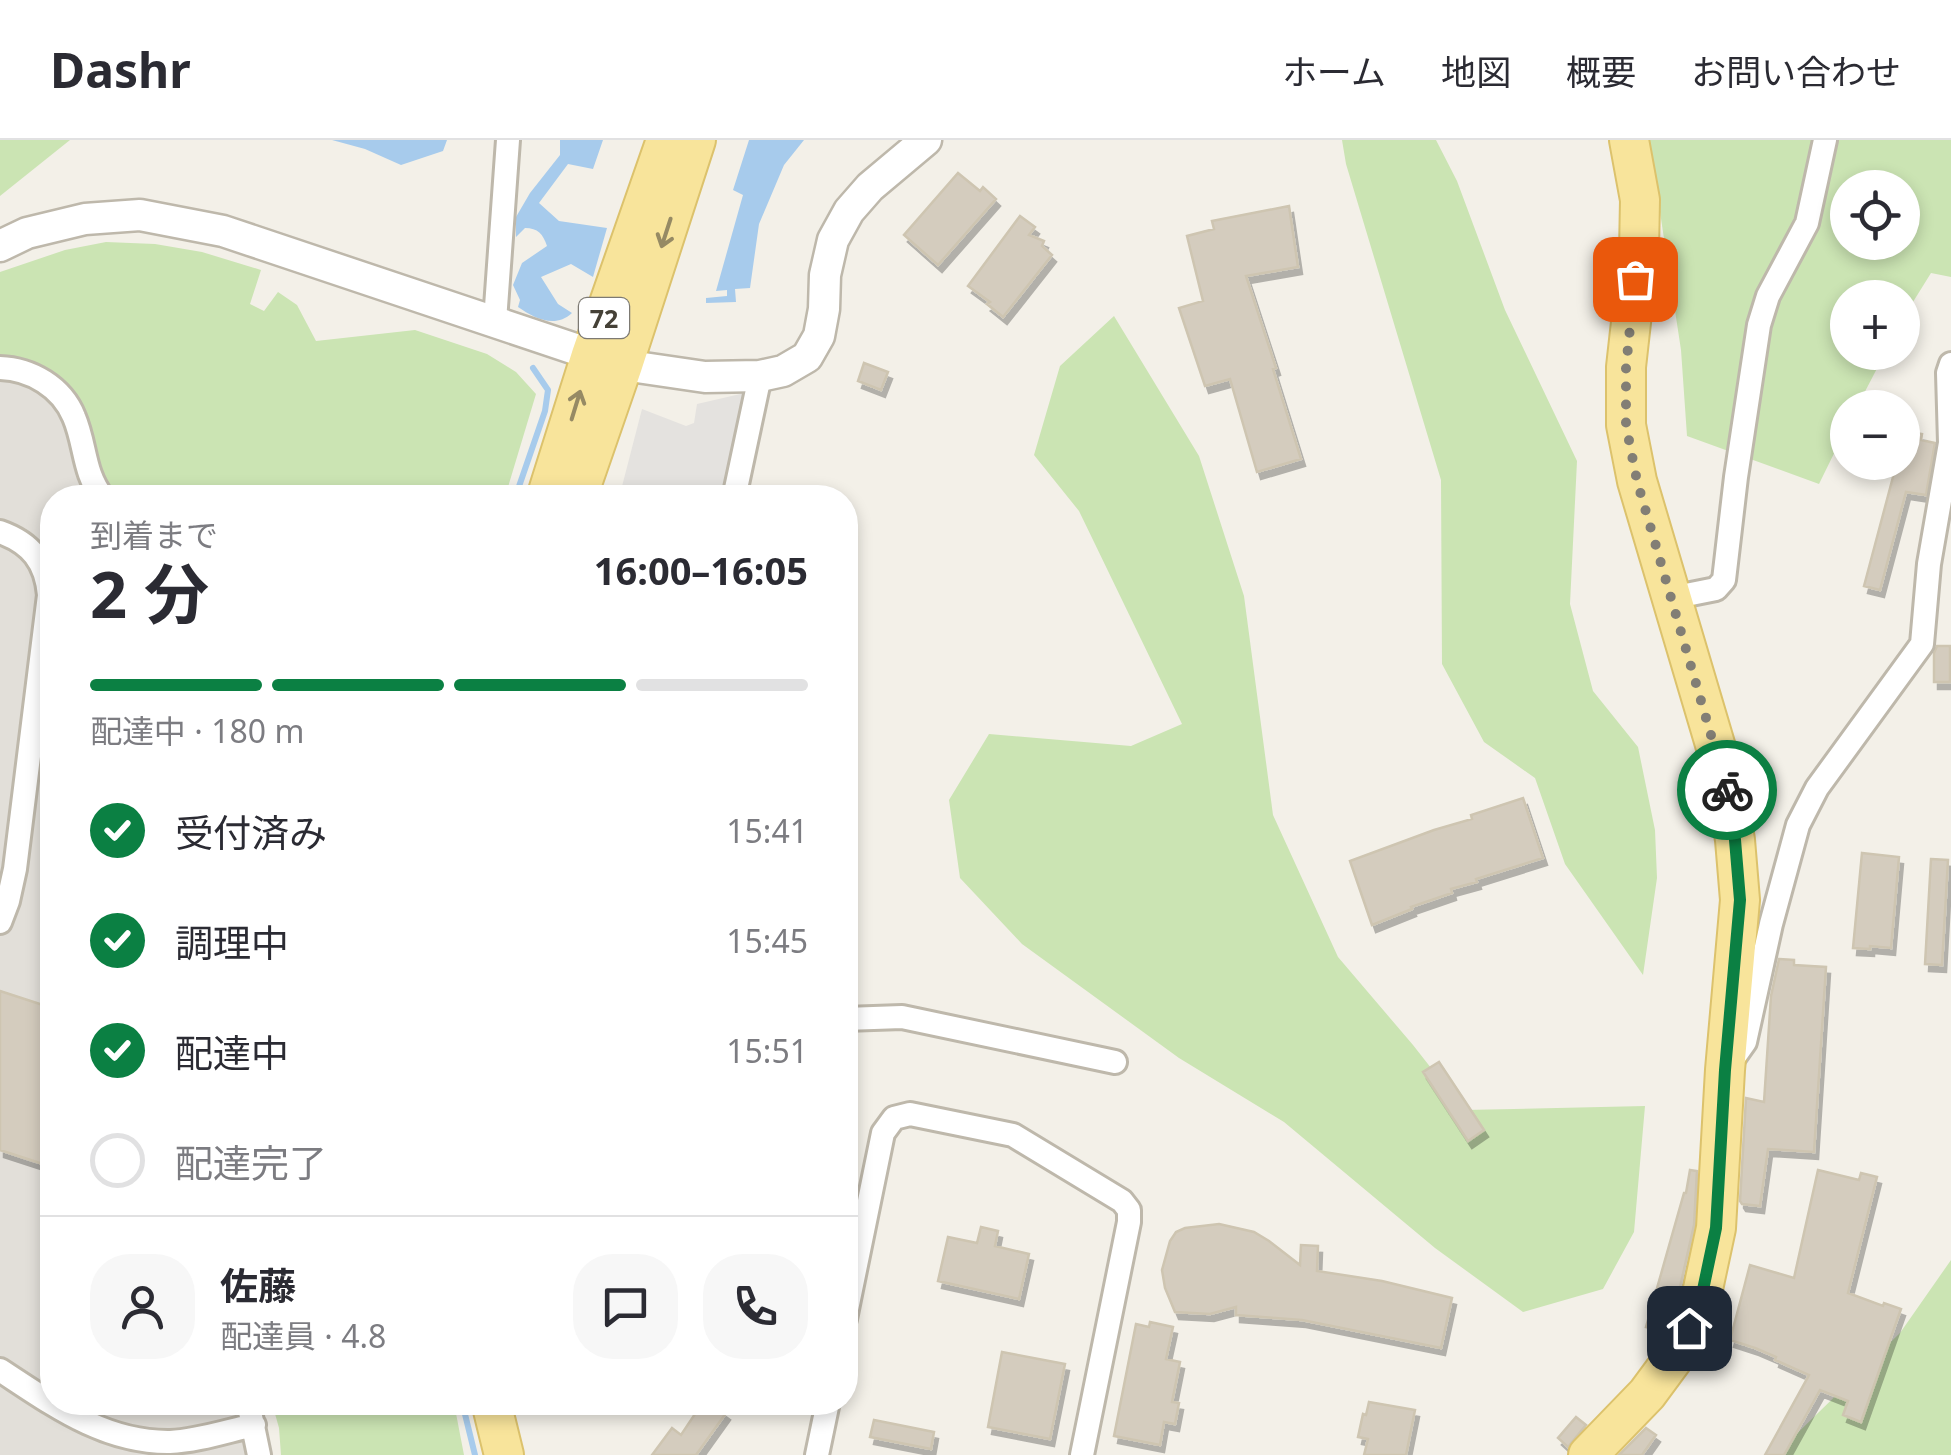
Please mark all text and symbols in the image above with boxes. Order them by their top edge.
text: Dashr [50,37,191,102]
text: ホーム [1282,48,1386,95]
text: 地図 [1441,48,1511,95]
text: 概要 [1566,48,1636,95]
text: お問い合わせ [1691,48,1901,95]
map controls [1830,170,1920,480]
button: locate [1830,170,1920,260]
one-way arrow [656,216,674,248]
pin [1593,237,1678,322]
icon: bag [1608,252,1663,307]
button: + [1830,280,1920,370]
road number: 72 [579,298,629,338]
one-way arrow [568,389,586,421]
button: − [1830,390,1920,480]
text: 到着まで [90,513,218,556]
text: 16:00–16:05 [594,544,808,596]
text: 2 分 [90,549,209,637]
text: 配達中 · 180 m [90,709,304,752]
courier [1677,740,1777,840]
icon: bike [1700,763,1755,818]
icon: check [90,803,145,858]
text: 受付済み [175,806,327,858]
text: 15:41 [726,809,808,852]
icon: check [90,913,145,968]
text: 調理中 [175,916,289,968]
text: 15:45 [726,919,808,962]
icon: check [90,1023,145,1078]
text: 配達中 [175,1026,289,1078]
text: 15:51 [726,1029,808,1072]
text: 配達完了 [175,1136,327,1188]
button: person [90,1254,195,1359]
button: chat [573,1254,678,1359]
button: phone [703,1254,808,1359]
text: 佐藤 [220,1259,296,1311]
pin [1647,1286,1732,1371]
icon: home [1662,1301,1717,1356]
text: 配達員 · 4.8 [220,1314,386,1357]

